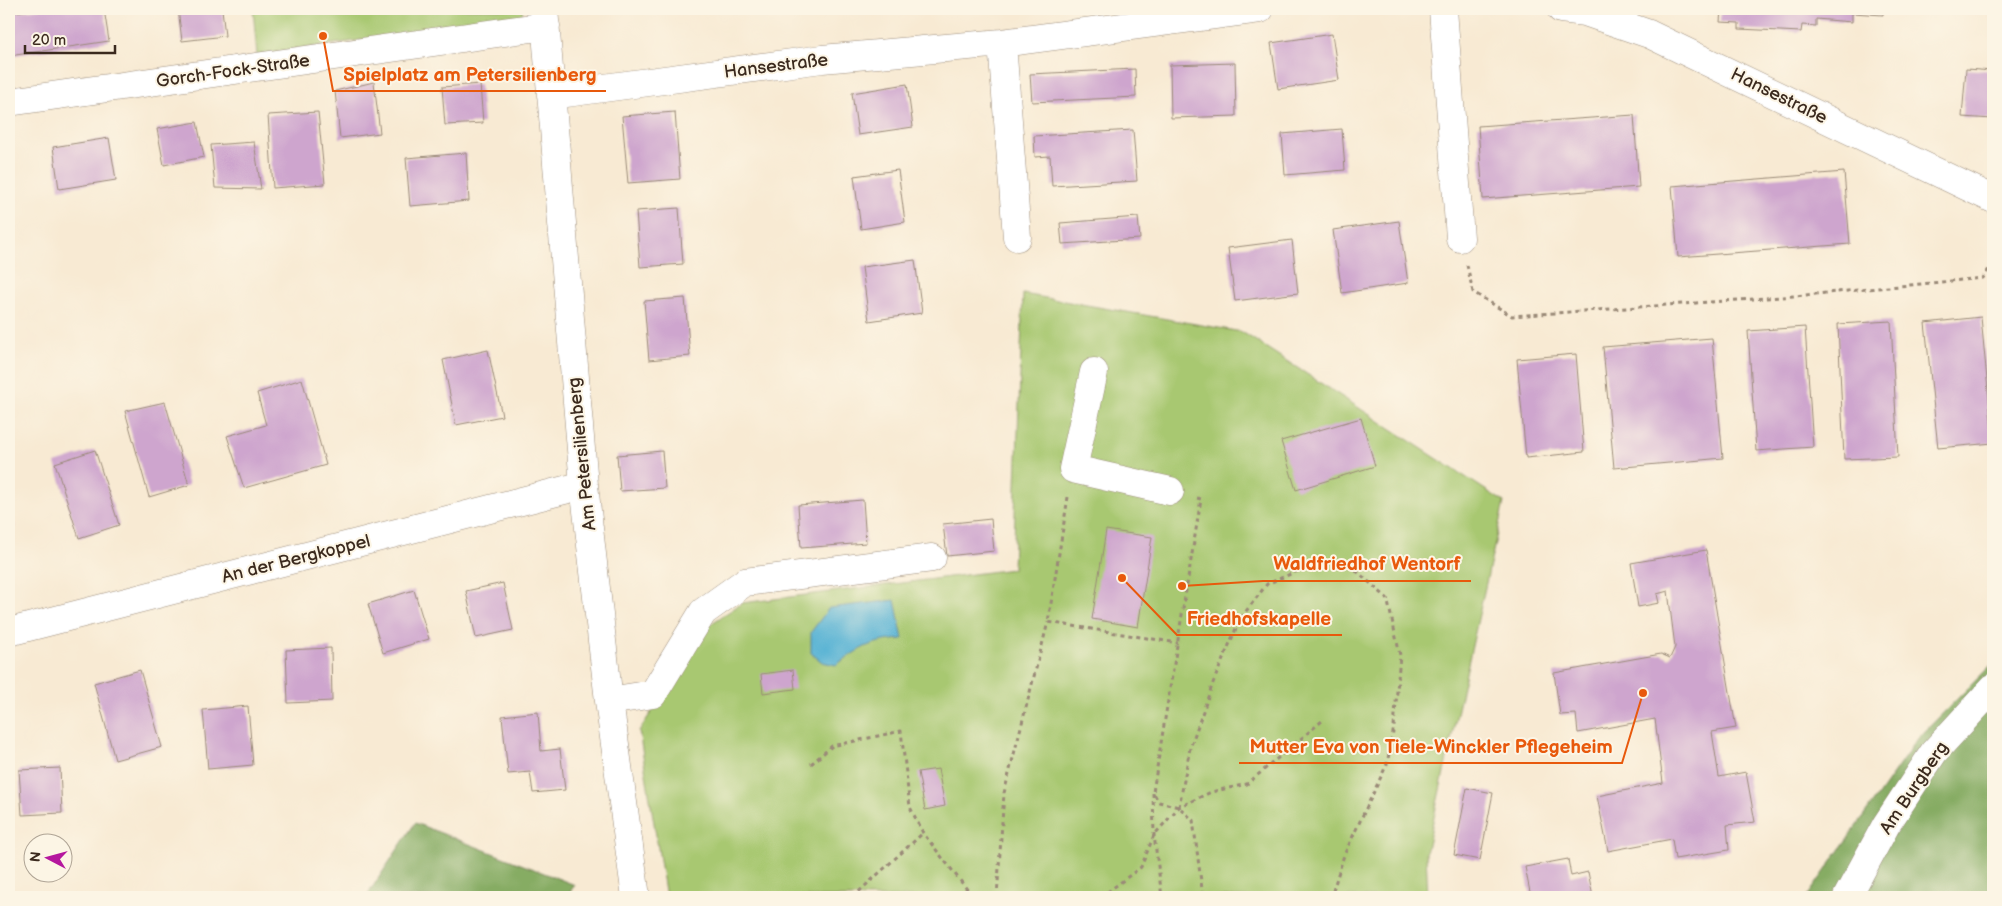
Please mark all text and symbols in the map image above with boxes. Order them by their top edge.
scale bar [25,22,115,54]
text: 20 m [32,31,66,50]
street label: Hansestraße [723,49,829,83]
street label: Gorch-Fock-Straße [155,50,311,92]
callout: Spielplatz am Petersilienberg [333,57,606,91]
text: Spielplatz am Petersilienberg [343,64,597,87]
street label: Hansestraße [1727,64,1831,128]
street label: Am Petersilienberg [564,376,600,532]
street label: An der Bergkoppel [220,530,372,588]
callout: Waldfriedhof Wentorf [1263,547,1471,581]
text: Waldfriedhof Wentorf [1273,553,1462,576]
callout: Friedhofskapelle [1177,601,1342,635]
text: Friedhofskapelle [1187,608,1331,631]
callout: Mutter Eva von Tiele-Winckler Pflegeheim [1239,729,1622,763]
text: Mutter Eva von Tiele-Winckler Pflegeheim [1249,736,1613,759]
street label: Am Burgberg [1875,738,1953,838]
north arrow [22,834,72,884]
text: N [27,851,45,863]

